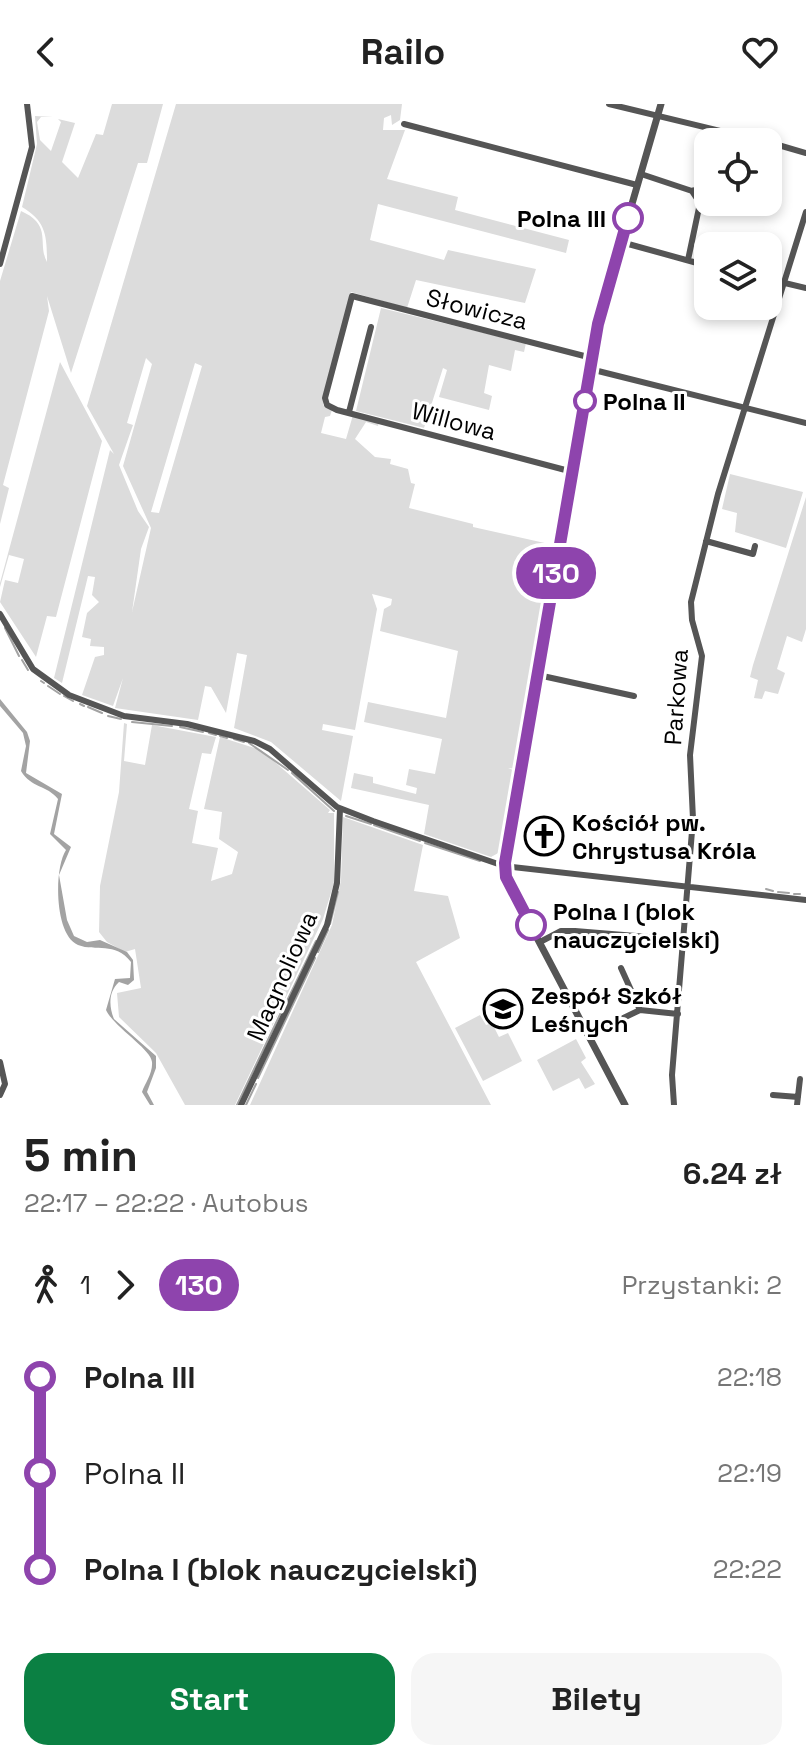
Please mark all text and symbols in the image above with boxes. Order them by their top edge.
text: Railo [361,29,445,75]
icon: back [24,30,68,74]
icon: heart [738,30,782,74]
map controls [694,128,782,320]
button: locate [694,128,782,216]
place label: Polna III [517,203,606,234]
marker: Polna III [613,203,643,233]
button: layers [694,232,782,320]
street label: Słowicza [423,281,531,337]
place label: Polna II [603,386,686,417]
marker: Polna II [574,390,596,412]
street label: Willowa [408,395,500,447]
line badge: 130 [510,547,602,599]
text: 130 [532,555,580,591]
street label: Parkowa [657,647,695,746]
place label: Kościół pw. Chrystusa Króla [572,807,756,866]
church icon: Kościół pw. Chrystusa Króla [523,815,565,857]
place label: Polna I (blok nauczycielski) [553,896,720,955]
street label: Magnoliowa [240,906,324,1046]
marker: Polna I (blok nauczycielski) [516,910,546,940]
place label: Zespół Szkół Leśnych [531,980,682,1039]
school or university icon: Zespół Szkół Leśnych [482,988,524,1030]
text: 5 min [24,1128,138,1184]
text: 6.24 zł [683,1154,782,1193]
text: 22:17 – 22:22 · Autobus [24,1186,309,1220]
icon: walk [24,1263,68,1307]
icon: forward [103,1263,147,1307]
text: 130 [175,1267,223,1303]
text: 1 [80,1268,91,1302]
text: Przystanki: 2 [622,1268,782,1302]
text: Polna III [84,1358,195,1397]
text: 22:18 [717,1360,782,1394]
text: Polna II [84,1454,185,1493]
text: 22:19 [717,1456,782,1490]
text: Polna I (blok nauczycielski) [84,1550,477,1589]
text: 22:22 [713,1552,782,1586]
button: Start [24,1653,395,1745]
button: Bilety [411,1653,782,1745]

